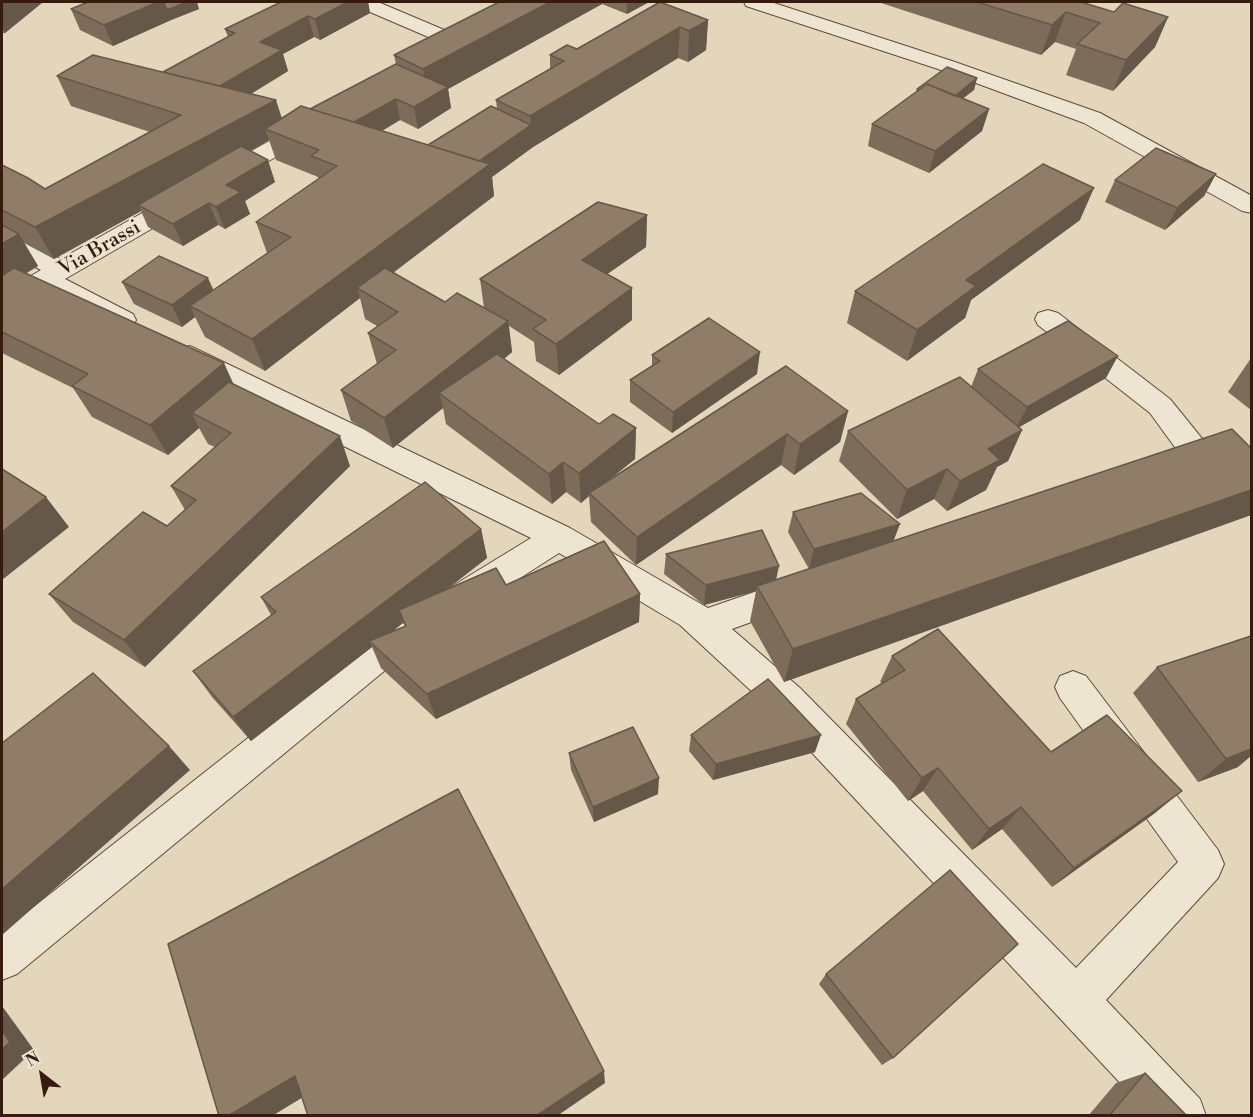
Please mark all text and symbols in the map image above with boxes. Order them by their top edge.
street label: Via Brassi [55,216,145,282]
north arrow [12,1045,72,1105]
text: N [22,1048,43,1071]

